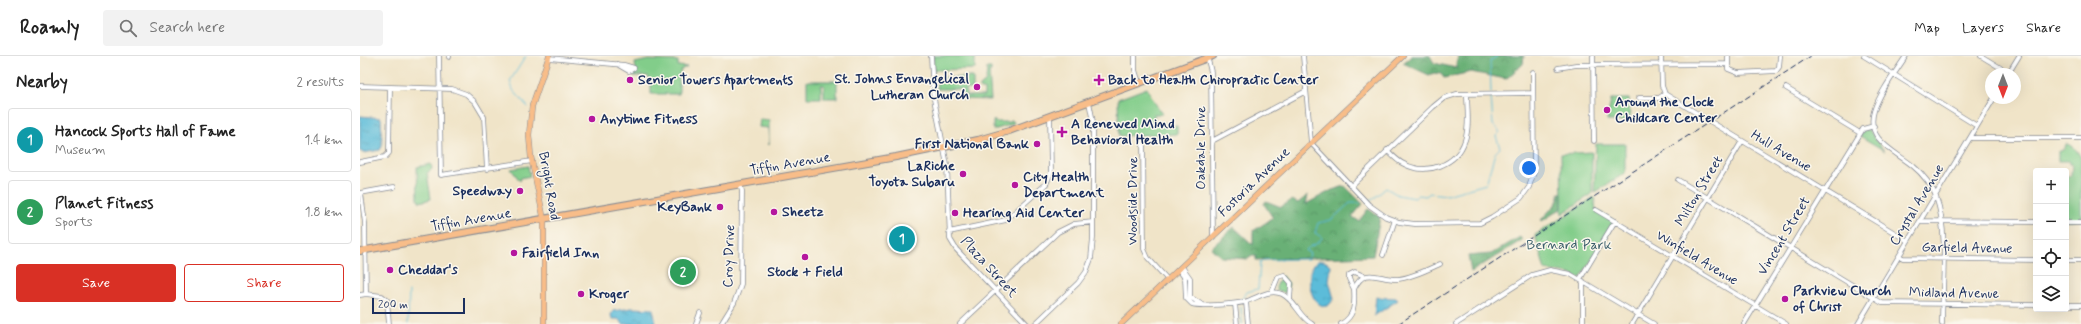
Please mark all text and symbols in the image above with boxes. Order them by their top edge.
search box [103,10,383,46]
text: Roamly [20,15,79,40]
icon: search [117,17,139,39]
text: Search here [149,18,225,38]
text: Map [1914,19,1940,37]
text: Layers [1962,19,2004,37]
text: Share [2026,19,2061,37]
north arrow [1985,68,2021,104]
place label: St. Johns Envangelical Lutheran Church [835,70,970,104]
text: Nearby [16,71,68,93]
place label: Senior Towers Apartments [638,71,793,91]
place label: Back to Health Chiropractic Center [1108,71,1320,89]
text: 2 results [297,74,344,91]
marker: Back to Health Chiropractic Center [1093,74,1105,86]
marker: Senior Towers Apartments [625,75,635,85]
marker: St. Johns Envangelical Lutheran Church [972,82,982,92]
place label: Around the Clock Childcare Center [1615,93,1717,127]
marker: Around the Clock Childcare Center [1602,105,1612,115]
street label: Oakdale Drive [1192,106,1210,190]
place label: Anytime Fitness [600,110,698,128]
marker: Anytime Fitness [587,114,597,124]
place label: A Renewed Mind Behavioral Health [1071,115,1175,149]
text: Hancock Sports Hall of Fame [55,122,236,142]
marker: A Renewed Mind Behavioral Health [1056,126,1068,138]
street label: Hull Avenue [1747,126,1815,176]
text: 1 [27,132,33,149]
text: 1.4 km [304,132,343,149]
place label: First National Bank [915,135,1029,153]
marker: First National Bank [1032,139,1042,149]
text: Museum [55,142,106,159]
street label: Fostoria Avenue [1214,143,1294,221]
street label: Tiffin Avenue [748,148,832,180]
street label: Bright Road [533,150,564,222]
street label: Milton Street [1671,152,1727,230]
street label: Woodside Drive [1124,156,1142,245]
place label: LaRiche Toyota Subaru [869,157,955,191]
your location [1519,158,1539,178]
street label: Crystal Avenue [1886,161,1948,249]
place label: City Health Department [1023,168,1105,202]
map controls [2033,168,2069,312]
button: + [2033,168,2069,204]
marker: LaRiche Toyota Subaru [958,169,968,179]
marker: City Health Department [1010,180,1020,190]
place label: Speedway [452,182,512,200]
marker: Speedway [515,186,525,196]
street label: Vincent Street [1753,193,1815,279]
text: Planet Fitness [55,194,153,214]
place label: KeyBank [657,198,712,216]
marker: KeyBank [715,202,725,212]
place label: Sheetz [782,203,824,221]
text: 2 [27,204,33,221]
text: 1.8 km [305,204,343,221]
street label: Tiffin Avenue [429,204,513,236]
place label: Hearing Aid Center [963,204,1085,223]
button: − [2033,204,2069,240]
marker: Sheetz [769,207,779,217]
marker: Hearing Aid Center [950,208,960,218]
text: Sports [55,214,93,231]
street label: Croy Drive [719,224,739,288]
pin: 1 [889,224,915,254]
street label: Winfield Avenue [1653,226,1741,290]
street label: Plaza Street [957,232,1022,302]
park label: Bernard Park [1526,236,1612,254]
street label: Garfield Avenue [1921,238,2013,258]
button: locate [2033,240,2069,276]
place label: Fairfield Inn [522,244,599,262]
marker: Fairfield Inn [509,248,519,258]
marker: Stock + Field [800,252,810,262]
pin: 2 [670,257,696,287]
place label: Cheddar's [398,261,459,279]
place label: Stock + Field [767,263,843,281]
button: Save [16,264,176,302]
button: Share [184,264,344,302]
marker: Cheddar's [385,265,395,275]
button: layers [2033,276,2069,312]
place label: Parkview Church of Christ [1793,282,1891,316]
street label: Midland Avenue [1909,283,2000,303]
place label: Kroger [589,285,630,304]
marker: Kroger [576,289,586,299]
marker: Parkview Church of Christ [1780,294,1790,304]
scale bar [372,296,465,315]
text: 200 m [378,298,408,312]

